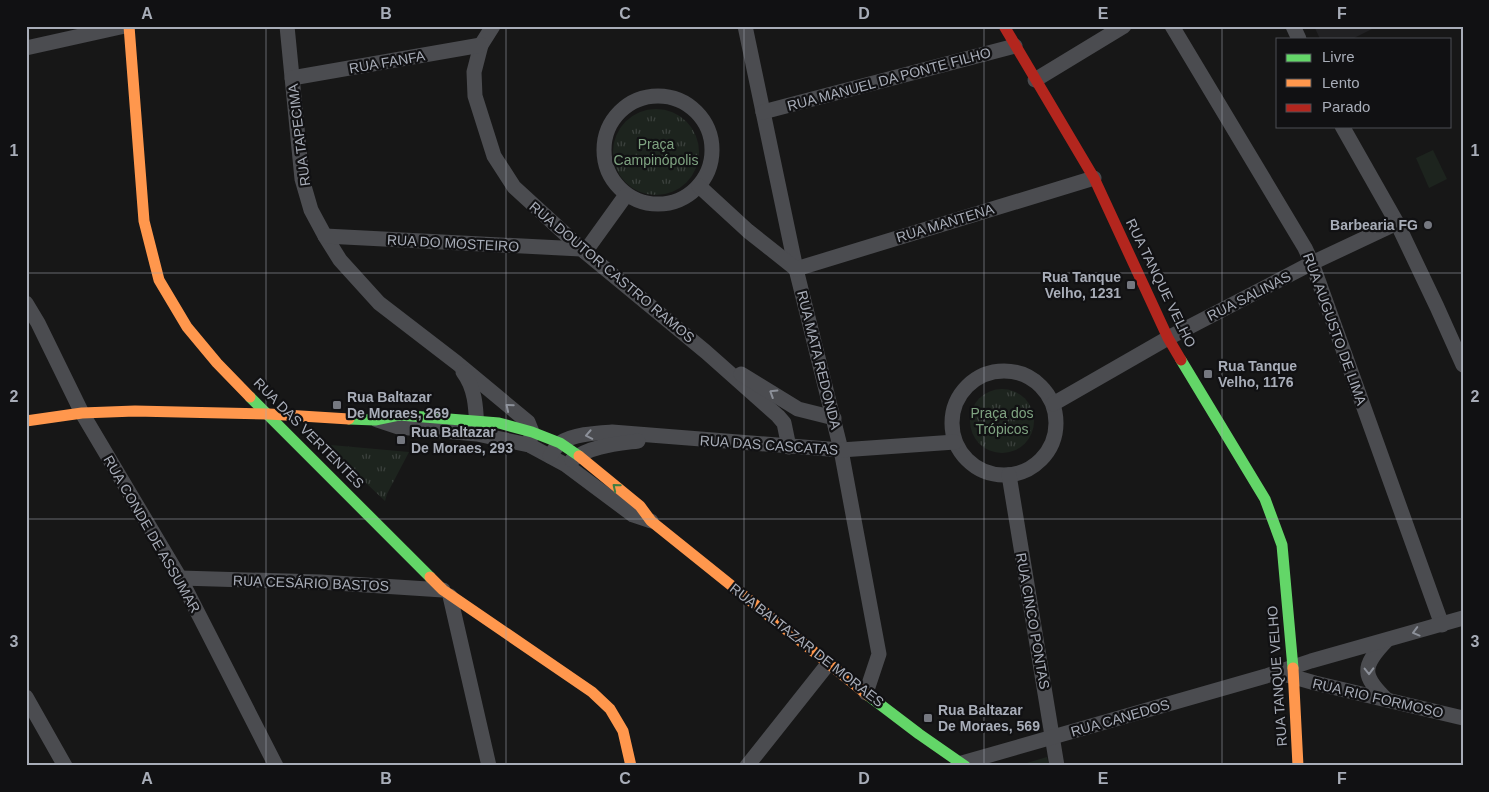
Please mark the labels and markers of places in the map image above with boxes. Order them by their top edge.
place label: Barbearia FG [1330,217,1418,233]
marker: Barbearia FG [1422,219,1434,231]
place label: Rua Tanque Velho, 1231 [1042,269,1121,301]
marker: Rua Tanque Velho, 1231 [1125,279,1137,291]
place label: Rua Tanque Velho, 1176 [1218,358,1297,390]
marker: Rua Tanque Velho, 1176 [1202,368,1214,380]
place label: Rua Baltazar De Moraes, 269 [347,389,449,421]
marker: Rua Baltazar De Moraes, 269 [331,399,343,411]
place label: Rua Baltazar De Moraes, 293 [411,424,513,456]
marker: Rua Baltazar De Moraes, 293 [395,434,407,446]
place label: Rua Baltazar De Moraes, 569 [938,702,1040,734]
marker: Rua Baltazar De Moraes, 569 [922,712,934,724]

